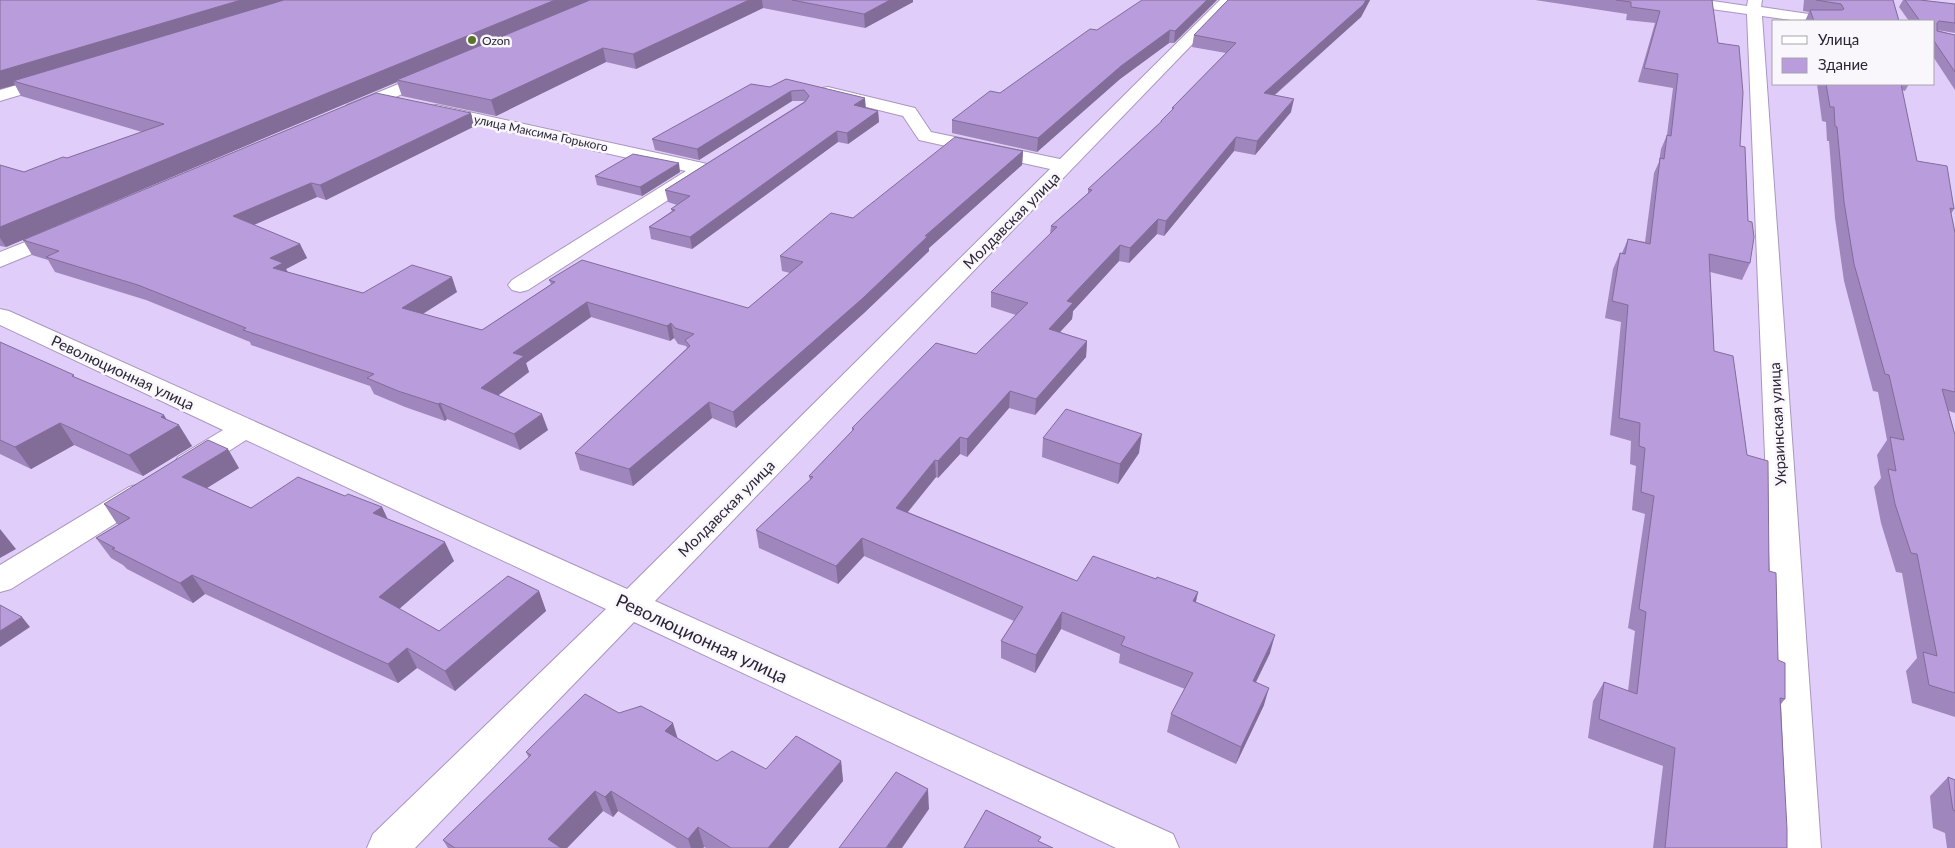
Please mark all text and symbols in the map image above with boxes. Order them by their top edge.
legend [1772,20,1935,85]
text: Улица [1818,30,1859,48]
place label: Ozon [482,33,510,48]
marker: Ozon [466,34,478,46]
text: Здание [1818,55,1868,73]
street label: улица Максима Горького [473,111,610,155]
street label: Молдавская улица [959,168,1063,272]
street label: Революционная улица [49,331,197,413]
street label: Украинская улица [1765,362,1789,486]
street label: Молдавская улица [674,456,778,560]
street label: Революционная улица [613,589,791,687]

